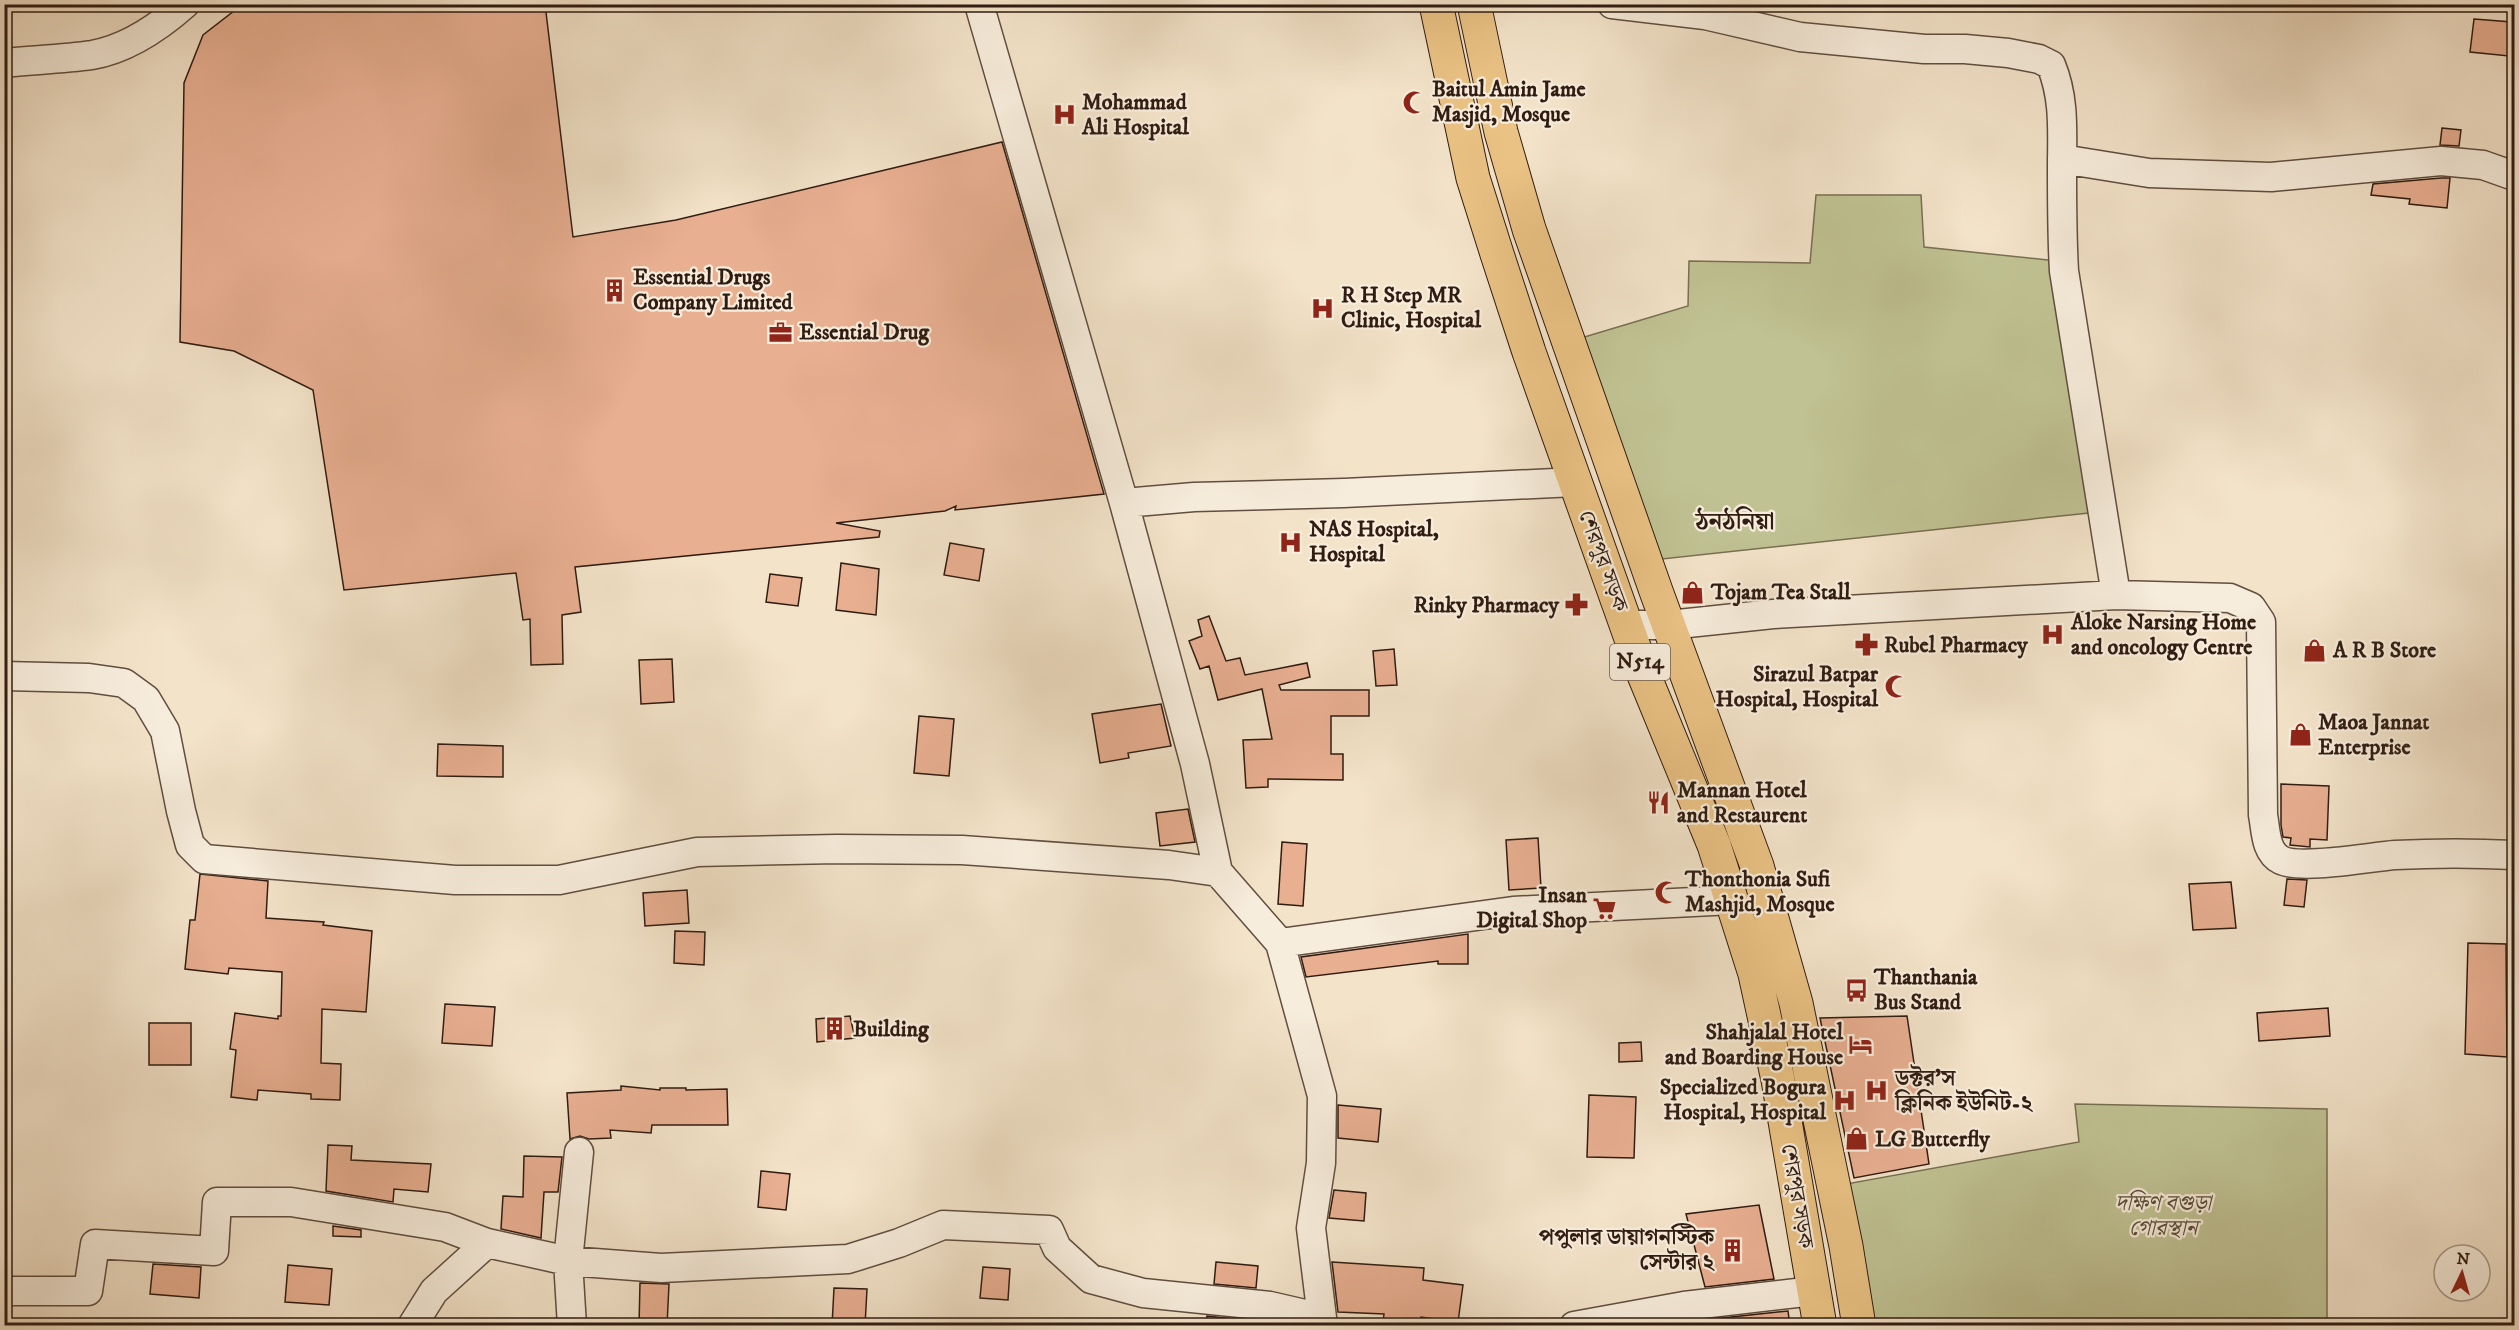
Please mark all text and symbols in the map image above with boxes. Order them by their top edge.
place label: Baitul Amin Jame Masjid, Mosque [1432,76,1586,129]
place label: Mohammad Ali Hospital [1081,89,1189,141]
mosque icon: Baitul Amin Jame Masjid, Mosque [1401,89,1427,115]
hospital icon: Mohammad Ali Hospital [1051,102,1077,128]
place label: Essential Drugs Company Limited [633,264,794,316]
building icon: Essential Drugs Company Limited [602,277,628,303]
place label: R H Step MR Clinic, Hospital [1341,282,1481,334]
hospital icon: R H Step MR Clinic, Hospital [1310,295,1336,321]
office icon: Essential Drug [768,319,794,345]
place label: Essential Drug [799,319,930,346]
district label: ঠনঠনিয়া [1694,506,1775,537]
street label: শেরপুর সড়ক [1572,507,1634,617]
place label: NAS Hospital, Hospital [1309,516,1439,568]
hospital icon: NAS Hospital, Hospital [1278,529,1304,555]
shop icon: Tojam Tea Stall [1680,579,1706,605]
place label: Tojam Tea Stall [1710,579,1851,607]
place label: Rinky Pharmacy [1414,592,1560,619]
pharmacy icon: Rinky Pharmacy [1564,592,1590,618]
place label: Aloke Narsing Home and oncology Centre [2070,609,2256,661]
hospital icon: Aloke Narsing Home and oncology Centre [2040,622,2066,648]
pharmacy icon: Rubel Pharmacy [1853,632,1879,658]
place label: Rubel Pharmacy [1884,632,2028,659]
shop icon: A R B Store [2302,637,2328,663]
place label: A R B Store [2332,637,2436,664]
road number: N514 [1610,644,1670,680]
place label: Sirazul Batpar Hospital, Hospital [1716,661,1879,713]
mosque icon: Sirazul Batpar Hospital, Hospital [1883,674,1909,700]
place label: Maoa Jannat Enterprise [2318,709,2429,761]
shop icon: Maoa Jannat Enterprise [2287,722,2313,748]
place label: Mannan Hotel and Restaurent [1677,777,1807,829]
restaurant icon: Mannan Hotel and Restaurent [1646,790,1672,816]
place label: Thonthonia Sufi Mashjid, Mosque [1684,866,1835,919]
mosque icon: Thonthonia Sufi Mashjid, Mosque [1654,879,1680,905]
place label: Insan Digital Shop [1476,882,1588,934]
supermarket icon: Insan Digital Shop [1592,895,1618,921]
place label: Thanthania Bus Stand [1873,964,1978,1016]
bus stop icon: Thanthania Bus Stand [1843,977,1869,1003]
building icon: Building [822,1016,848,1042]
place label: Building [853,1016,930,1043]
place label: Shahjalal Hotel and Boarding House [1665,1019,1843,1071]
hotel icon: Shahjalal Hotel and Boarding House [1848,1032,1874,1058]
place label: ডক্টর'স ক্লিনিক ইউনিট-২ [1894,1064,2033,1117]
place label: Specialized Bogura Hospital, Hospital [1660,1074,1827,1126]
hospital icon: ডক্টর'স ক্লিনিক ইউনিট-২ [1864,1078,1890,1104]
hospital icon: Specialized Bogura Hospital, Hospital [1831,1087,1857,1113]
shop icon: LG Butterfly [1844,1126,1870,1152]
place label: LG Butterfly [1875,1126,1990,1153]
street label: শেরপুর সড়ক [1775,1142,1820,1252]
park label: দক্ষিণ বগুড়া গোরস্থান [2115,1189,2213,1242]
place label: পপুলার ডায়াগনস্টিক সেন্টার ২ [1539,1223,1716,1276]
building icon: পপুলার ডায়াগনস্টিক সেন্টার ২ [1719,1237,1745,1263]
north arrow [2432,1243,2492,1303]
text: N [2456,1249,2471,1270]

